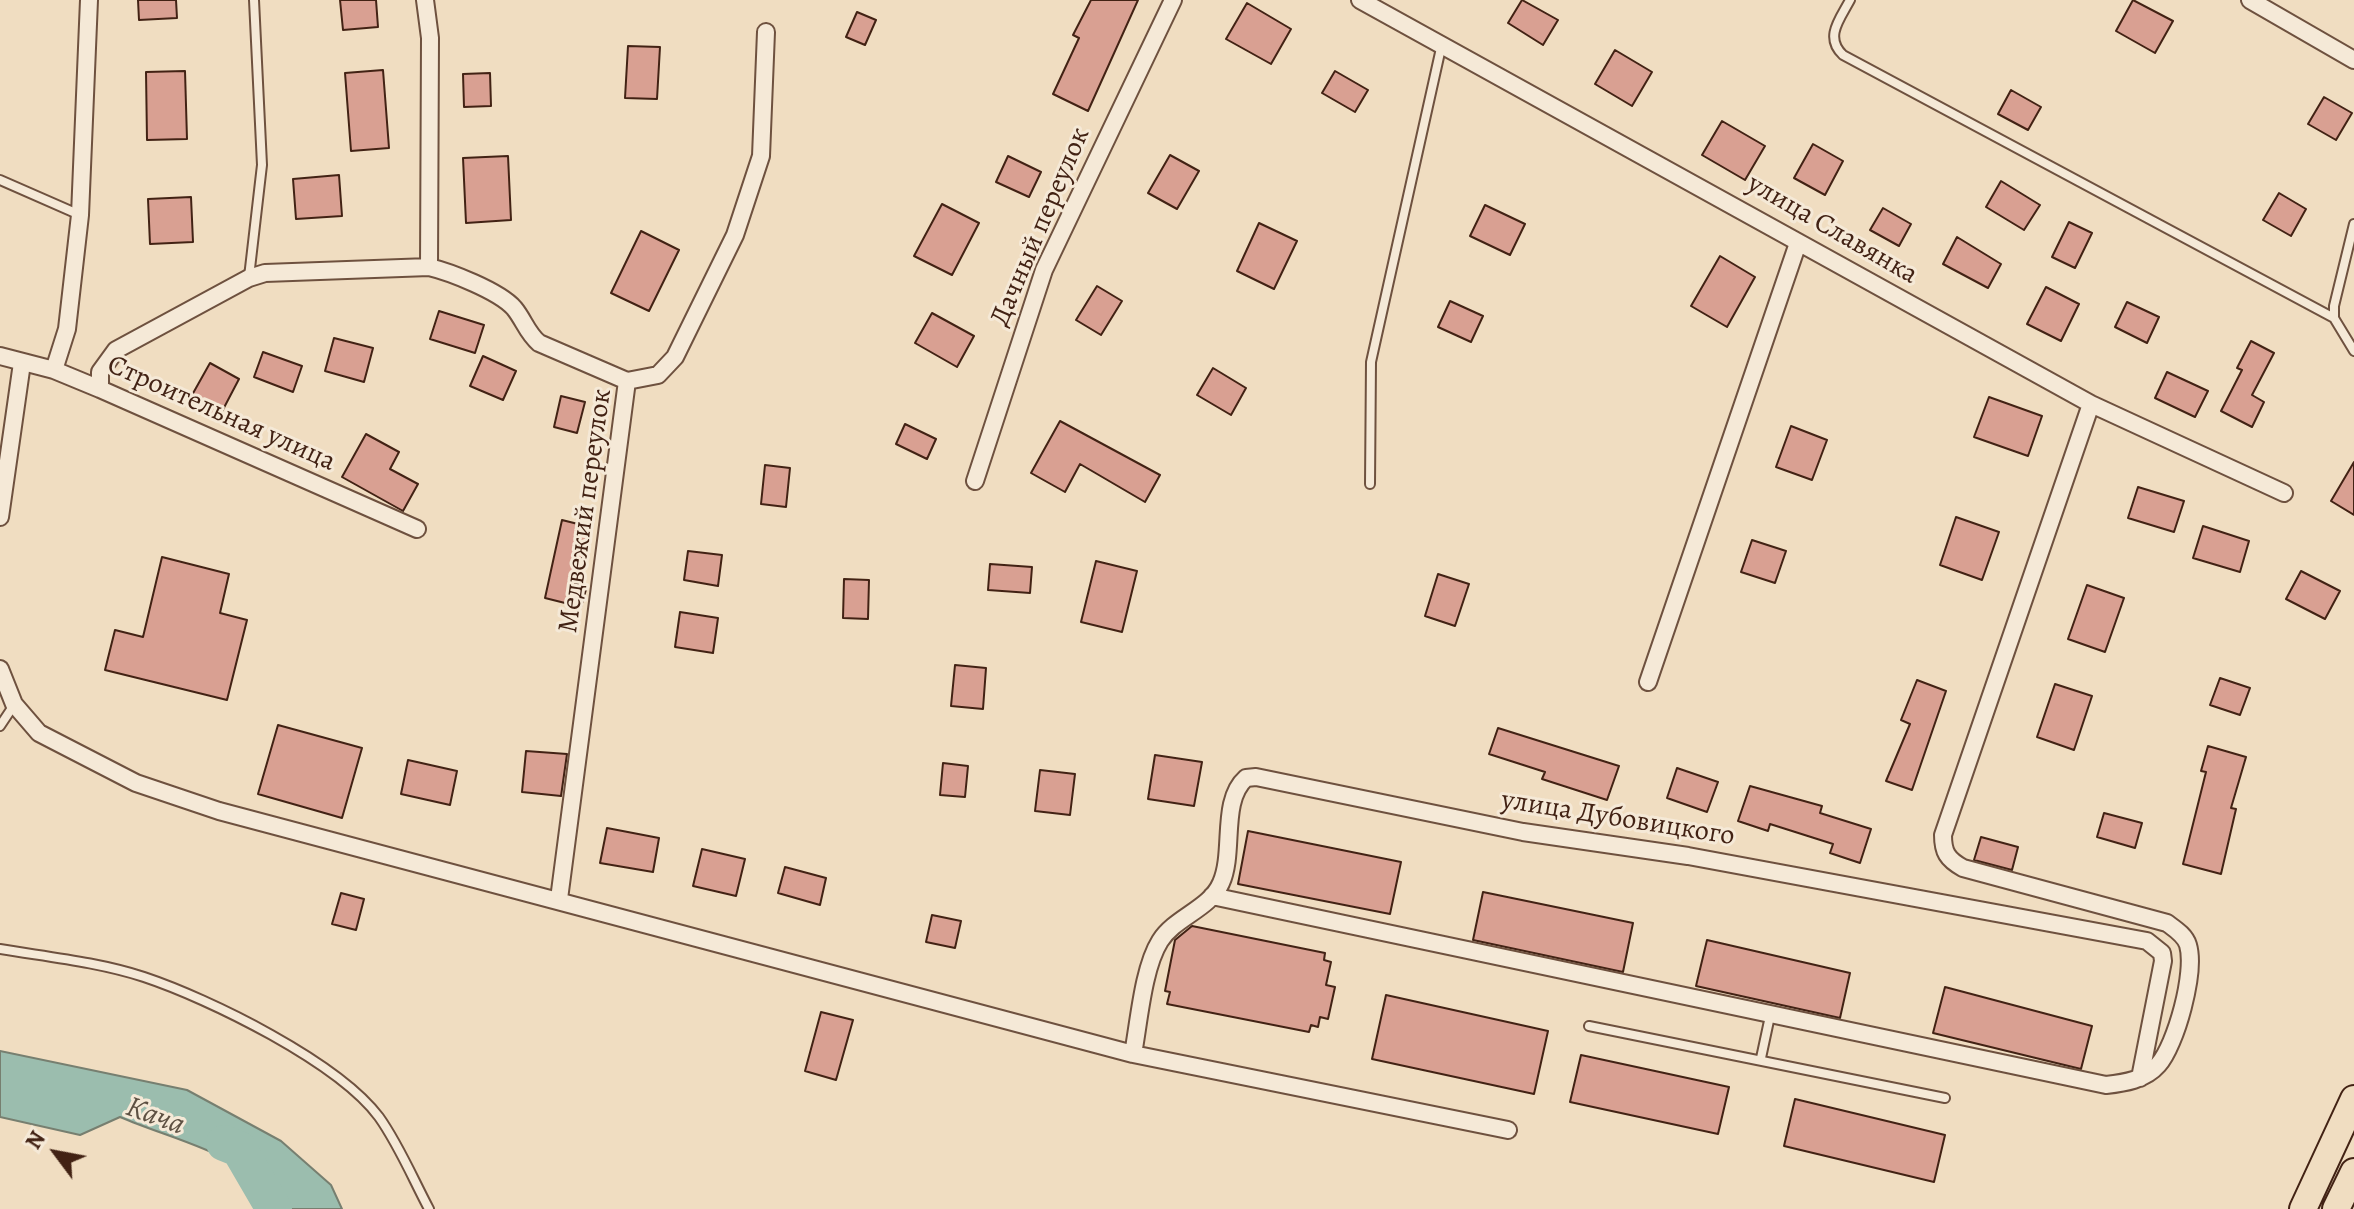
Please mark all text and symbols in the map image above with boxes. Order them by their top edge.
street label: Дачный переулок [984,123,1098,331]
street label: улица Славянка [1741,168,1923,292]
street label: Строительная улица [102,349,340,479]
street label: Медвежий переулок [552,387,620,635]
street label: улица Дубовицкого [1499,784,1737,854]
water label: Кача [121,1090,189,1144]
north arrow [16,1113,96,1193]
text: N [19,1126,53,1155]

